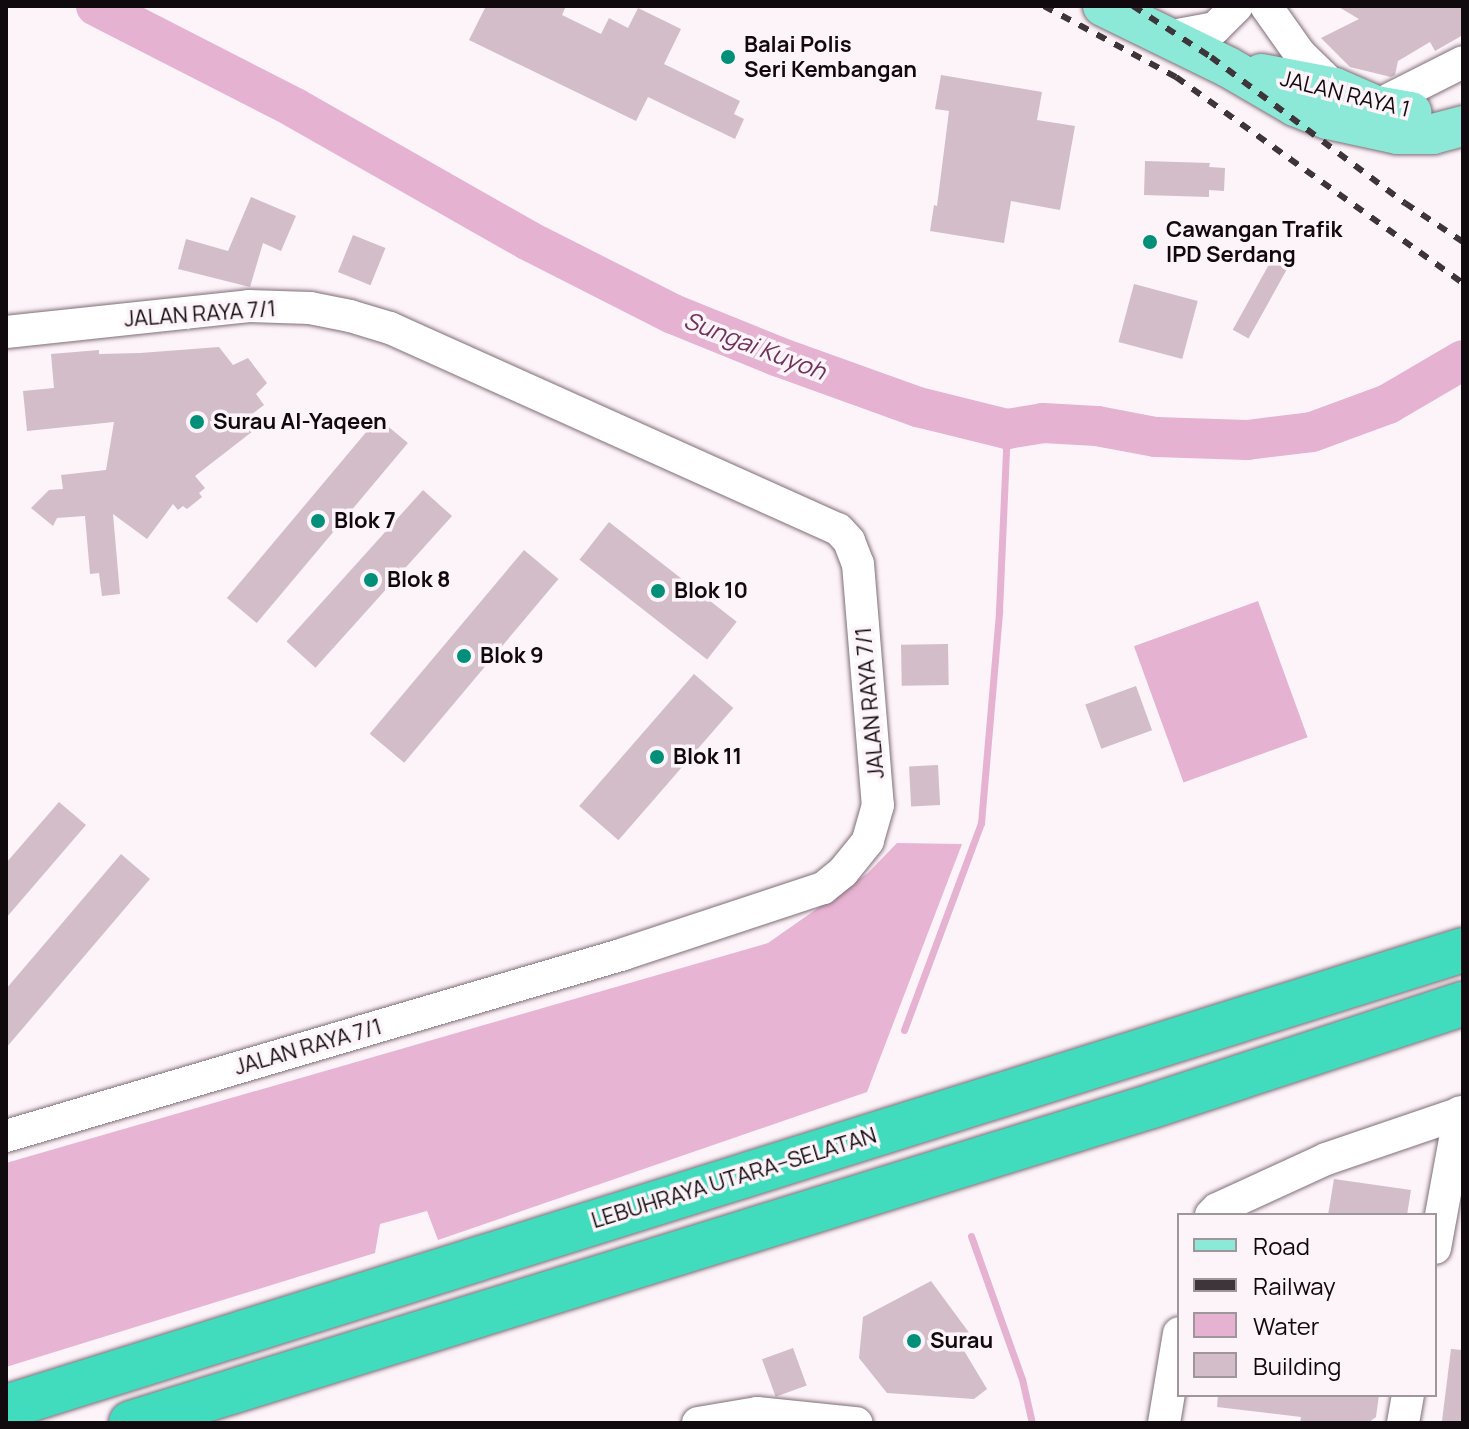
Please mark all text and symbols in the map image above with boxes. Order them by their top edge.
place label: Balai Polis Seri Kembangan [744,31,917,82]
marker: Balai Polis Seri Kembangan [719,48,737,66]
street label: JALAN RAYA 1 [1278,65,1412,123]
place label: Cawangan Trafik IPD Serdang [1166,216,1342,268]
marker: Cawangan Trafik IPD Serdang [1141,233,1159,251]
street label: JALAN RAYA 7/1 [123,296,277,332]
water label: Sungai Kuyoh [680,305,830,385]
place label: Surau Al-Yaqeen [213,409,387,435]
marker: Surau Al-Yaqeen [188,413,206,431]
place label: Blok 7 [334,508,396,534]
marker: Blok 7 [309,512,327,530]
place label: Blok 8 [387,567,450,593]
marker: Blok 8 [362,571,380,589]
place label: Blok 10 [674,578,748,604]
marker: Blok 10 [649,582,667,600]
street label: JALAN RAYA 7/1 [850,626,890,780]
place label: Blok 9 [480,643,544,669]
marker: Blok 9 [455,647,473,665]
place label: Blok 11 [673,744,742,770]
marker: Blok 11 [648,748,666,766]
street label: JALAN RAYA 7/1 [231,1013,385,1081]
street label: LEBUHRAYA UTARA–SELATAN [588,1122,880,1234]
legend [1177,1213,1437,1397]
text: Road [1253,1229,1310,1262]
text: Railway [1253,1269,1336,1302]
text: Water [1253,1309,1320,1342]
place label: Surau [930,1328,993,1354]
marker: Surau [905,1332,923,1350]
text: Building [1253,1349,1341,1382]

